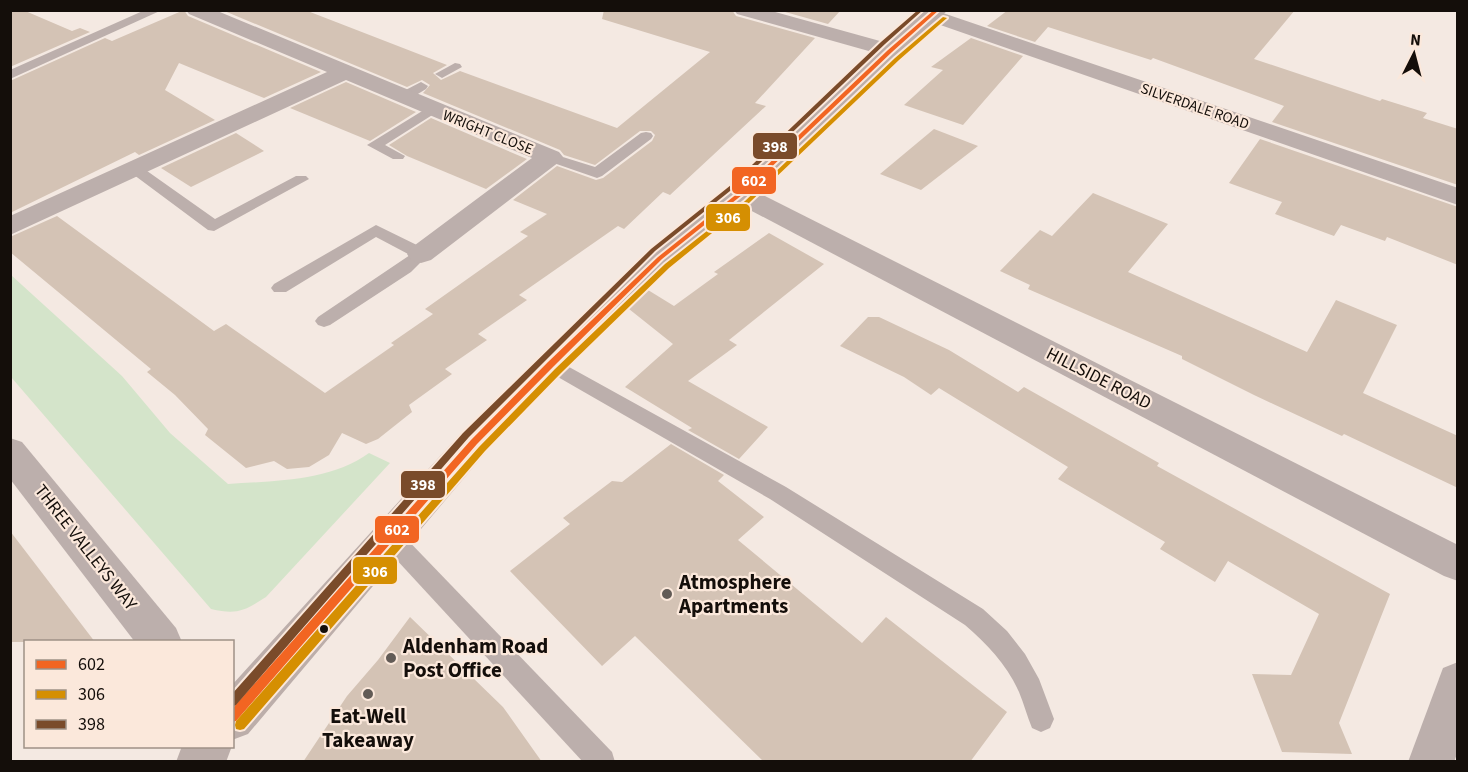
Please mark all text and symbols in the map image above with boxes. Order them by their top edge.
north arrow [1384,24,1444,84]
text: N [1409,29,1422,52]
street label: SILVERDALE ROAD [1138,78,1252,135]
street label: WRIGHT CLOSE [440,105,536,160]
line badge: 398 [752,132,798,160]
text: 398 [762,136,788,158]
line badge: 602 [731,166,777,195]
text: 602 [741,170,767,192]
line badge: 306 [705,203,751,232]
text: 306 [715,207,741,229]
street label: HILLSIDE ROAD [1042,341,1156,416]
line badge: 398 [400,470,446,499]
text: 398 [410,474,436,496]
street label: THREE VALLEYS WAY [28,479,143,616]
line badge: 602 [374,515,420,544]
text: 602 [384,519,410,541]
line badge: 306 [352,556,398,585]
text: 306 [362,561,388,583]
place label: Atmosphere Apartments [678,567,792,621]
marker: Atmosphere Apartments [660,587,674,601]
unlabelled marker [318,623,330,635]
place label: Aldenham Road Post Office [402,631,548,685]
legend [24,640,234,748]
marker: Aldenham Road Post Office [384,651,398,665]
text: 602 [78,652,105,677]
text: 306 [78,682,105,707]
marker: Eat-Well Takeaway [361,687,375,701]
place label: Eat-Well Takeaway [322,701,414,755]
text: 398 [78,712,105,737]

